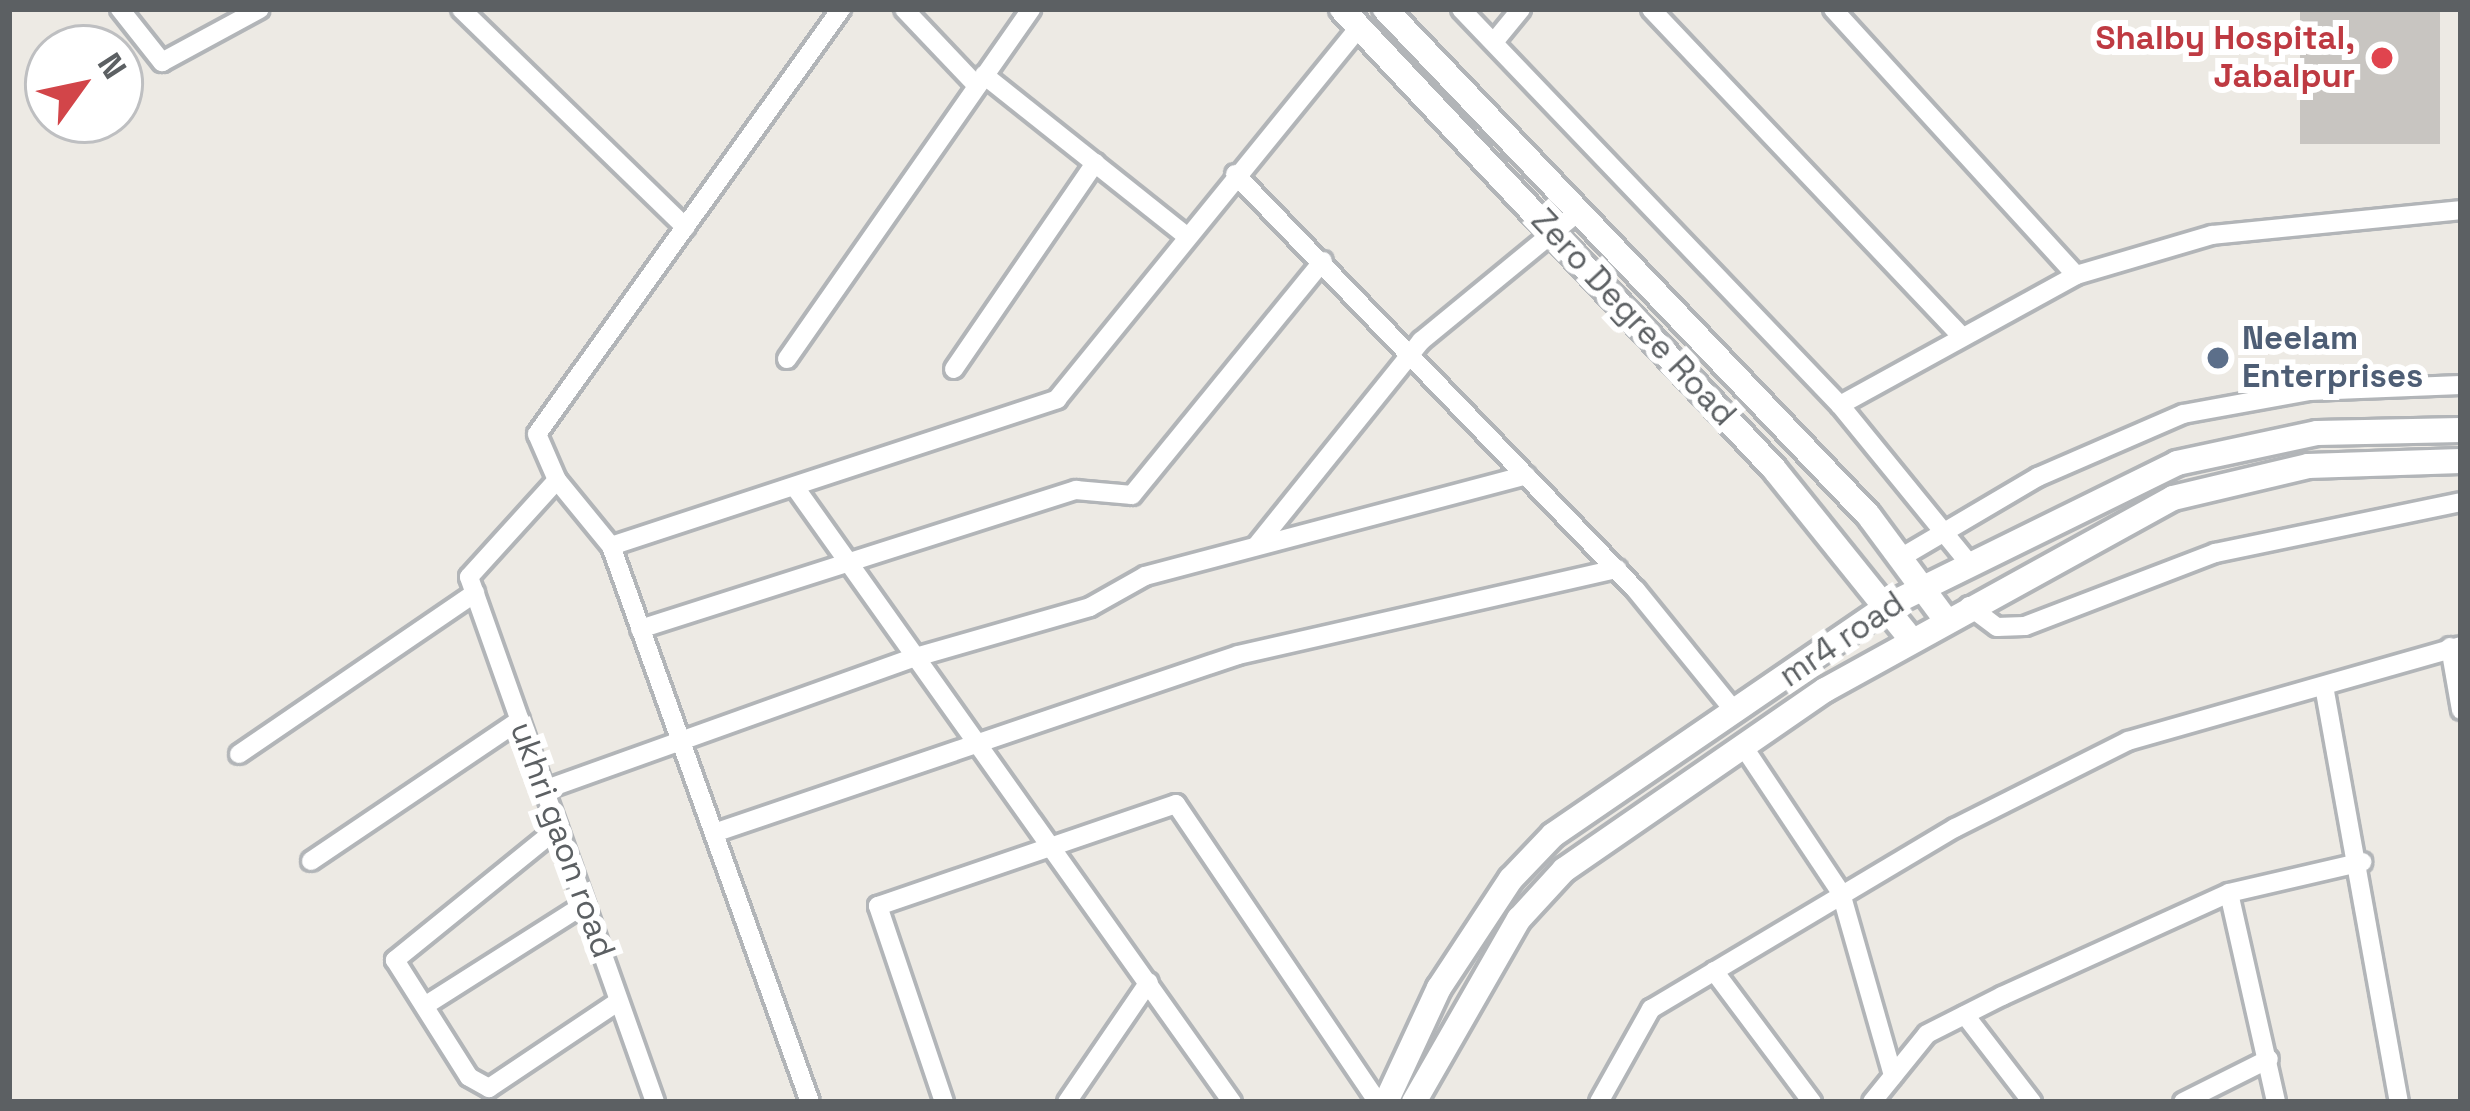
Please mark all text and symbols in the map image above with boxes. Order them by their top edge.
place label: Shalby Hospital, Jabalpur [2095,19,2355,97]
north arrow [24,24,144,144]
marker: Shalby Hospital, Jabalpur [2366,42,2398,74]
text: N [88,45,135,87]
street label: Zero Degree Road [1522,201,1744,435]
place label: Neelam Enterprises [2242,319,2423,397]
marker: Neelam Enterprises [2205,345,2231,371]
street label: mr4 road [1772,584,1912,696]
street label: ukhri gaon road [501,717,623,963]

